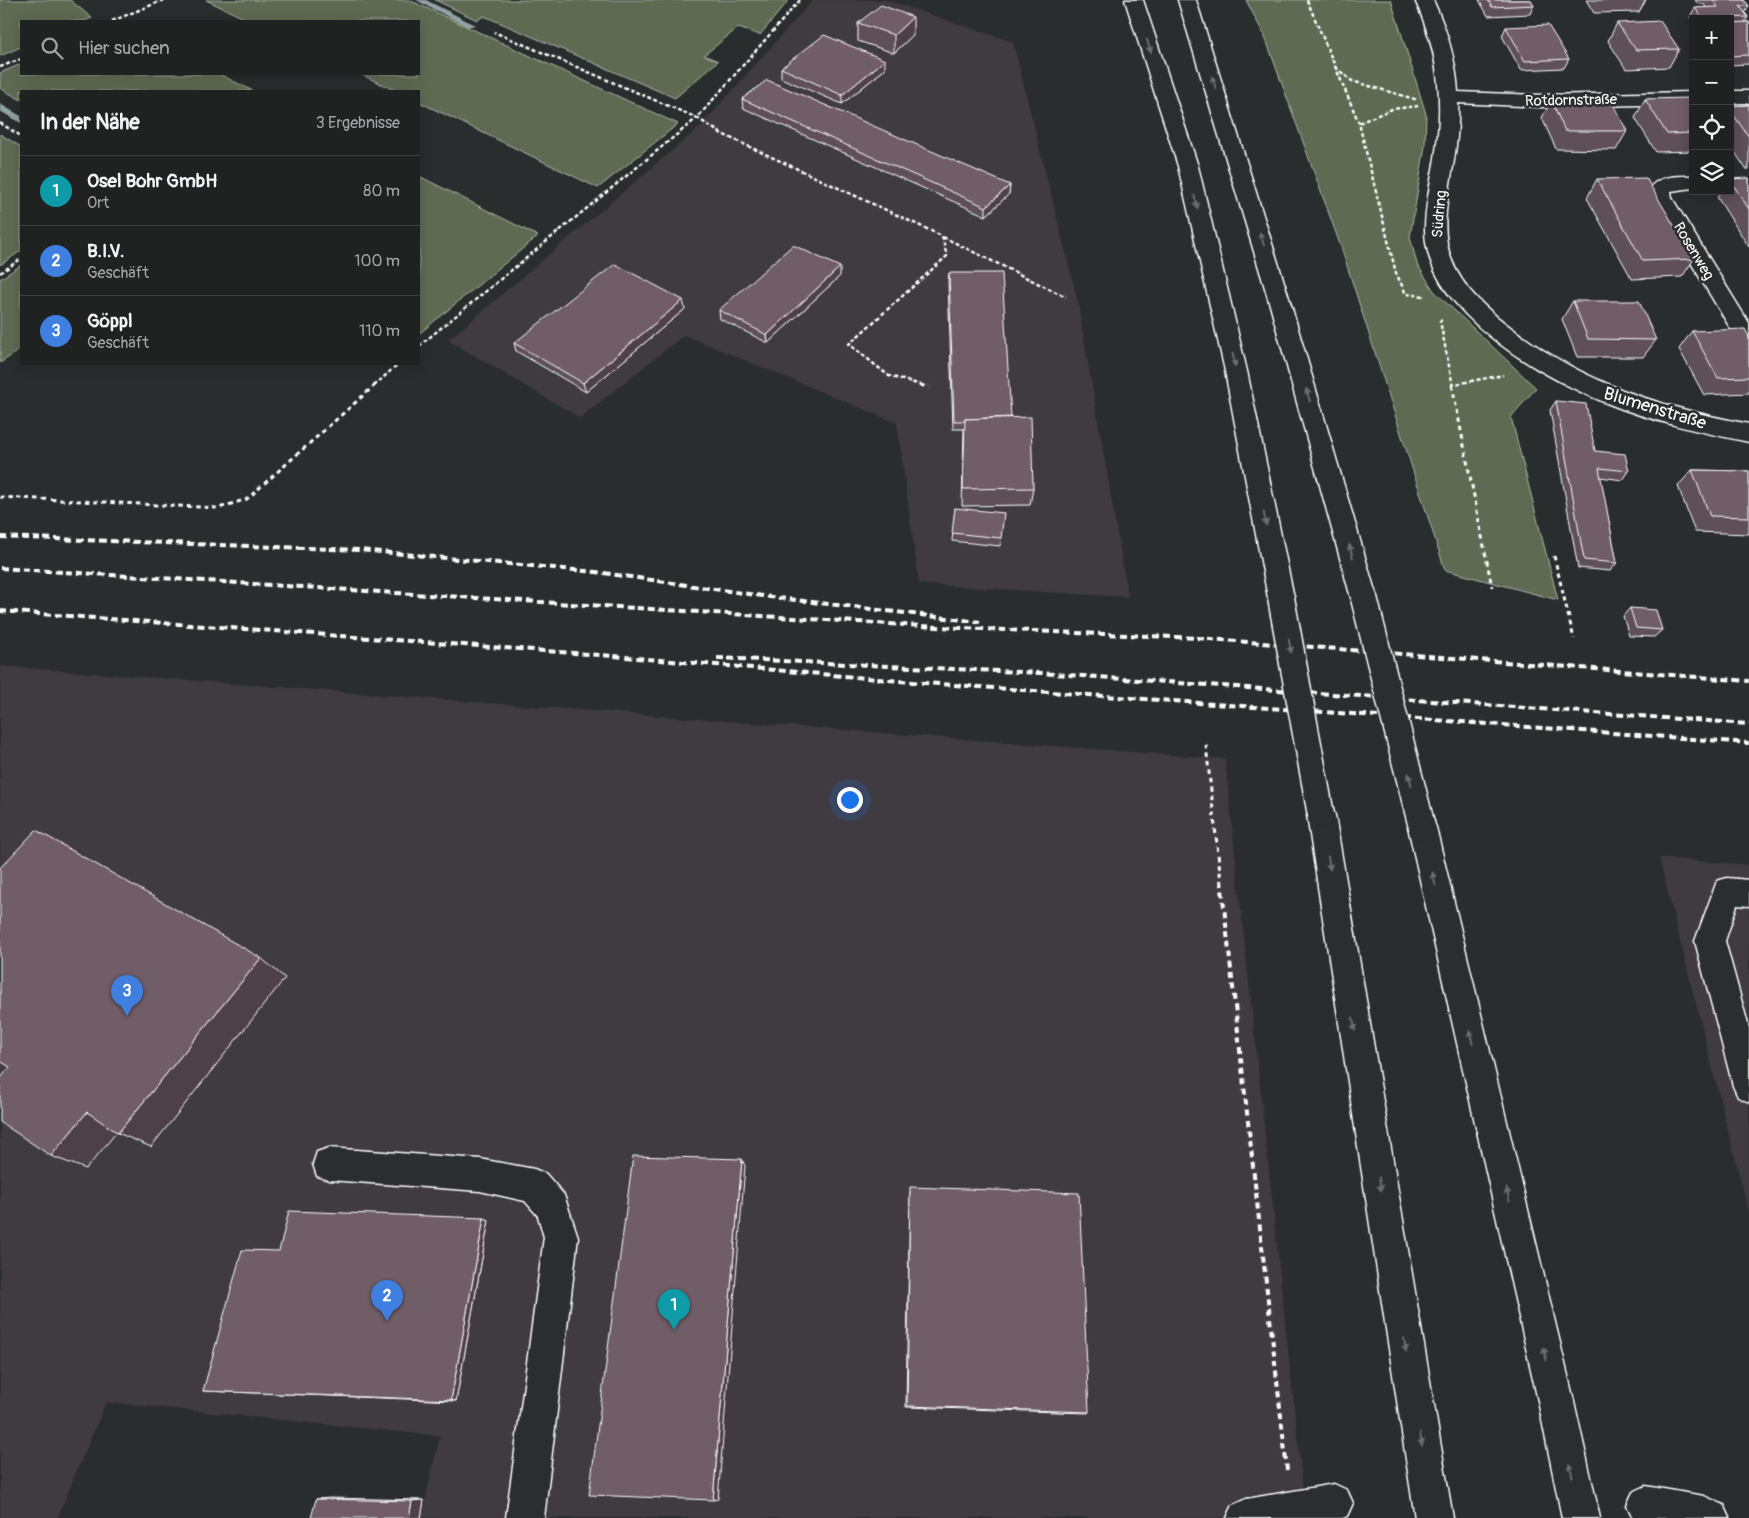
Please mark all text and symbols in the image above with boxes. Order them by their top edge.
map controls [1689,15,1734,195]
button: + [1689,15,1734,60]
search box [20,20,420,75]
icon: search [38,34,66,62]
text: Hier suchen [78,36,170,60]
one-way arrow [1146,39,1154,54]
button: − [1689,60,1734,105]
one-way arrow [1210,76,1217,91]
street label: Rotdornstraße [1525,90,1618,111]
button: locate [1689,105,1734,150]
text: In der Nähe [40,109,140,136]
text: 3 Ergebnisse [316,113,400,133]
button: layers [1689,150,1734,195]
text: Osel Bohr GmbH [87,169,217,193]
text: 1 [53,181,59,201]
text: 80 m [363,181,400,201]
street label: Südring [1428,189,1451,239]
text: Ort [87,193,109,213]
one-way arrow [1192,194,1200,209]
street label: Rosenweg [1669,219,1718,284]
one-way arrow [1257,231,1265,246]
text: B.I.V. [87,239,124,263]
text: 2 [52,251,60,271]
text: 100 m [354,251,400,271]
text: Geschäft [87,263,149,283]
text: Göppl [87,309,132,333]
text: 3 [52,321,60,341]
text: 110 m [359,321,400,341]
text: Geschäft [87,333,149,353]
one-way arrow [1230,352,1238,368]
street label: Blumenstraße [1601,382,1709,435]
one-way arrow [1303,387,1311,402]
one-way arrow [1262,512,1270,528]
one-way arrow [1347,544,1355,559]
one-way arrow [1286,638,1294,654]
one-way arrow [1406,772,1414,788]
your location [837,787,863,813]
one-way arrow [1325,856,1333,872]
one-way arrow [1430,871,1438,886]
pin: 3 [111,975,143,1016]
one-way arrow [1351,1016,1359,1032]
one-way arrow [1467,1030,1475,1045]
one-way arrow [1376,1176,1384,1192]
one-way arrow [1504,1188,1512,1203]
pin: 2 [371,1280,403,1321]
pin: 1 [658,1289,690,1330]
one-way arrow [1402,1337,1410,1353]
one-way arrow [1541,1346,1549,1361]
one-way arrow [1417,1432,1425,1448]
one-way arrow [1567,1463,1575,1478]

